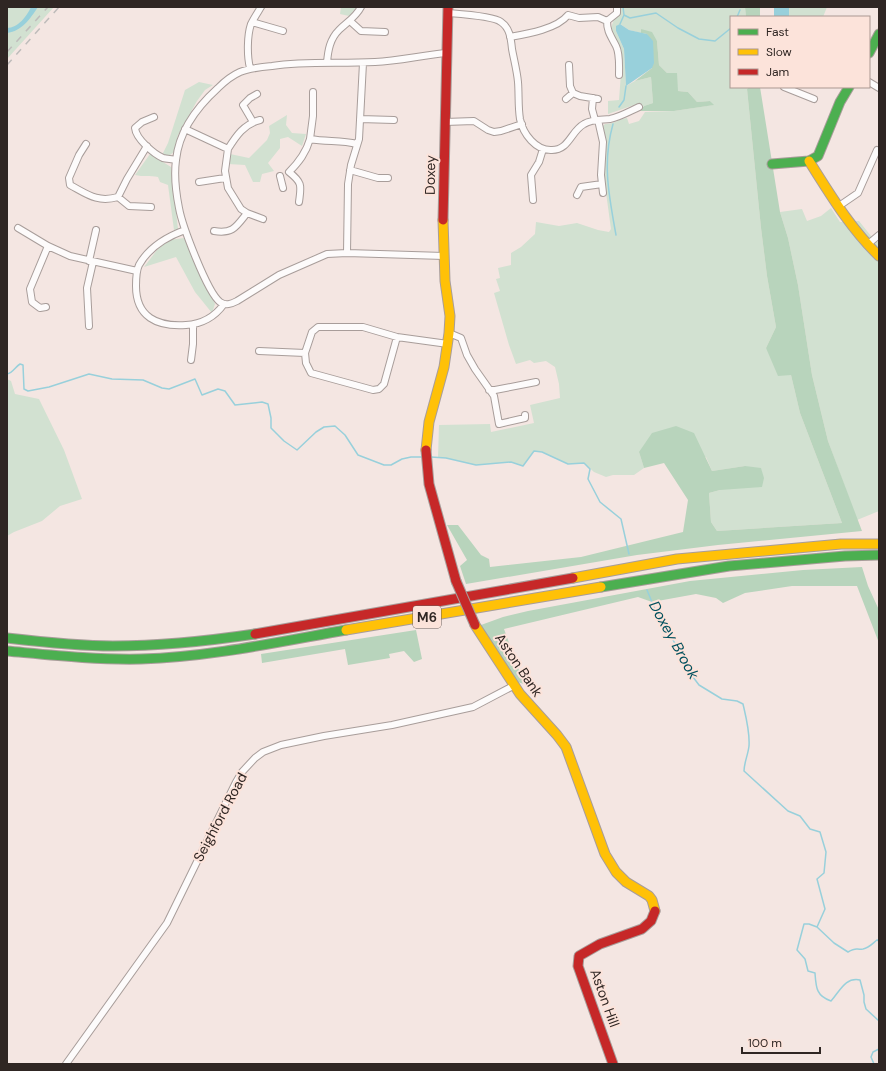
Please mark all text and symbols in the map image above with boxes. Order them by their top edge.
legend [730,16,870,88]
text: Fast [766,24,789,40]
text: Slow [766,44,792,60]
text: Jam [766,64,789,80]
street label: Doxey [421,155,439,195]
water label: Doxey Brook [644,597,704,683]
road number: M6 [413,606,441,628]
street label: Aston Bank [491,630,547,700]
street label: Seighford Road [189,769,251,865]
street label: Aston Hill [586,966,624,1030]
scale bar [742,1029,820,1055]
text: 100 m [748,1035,782,1051]

